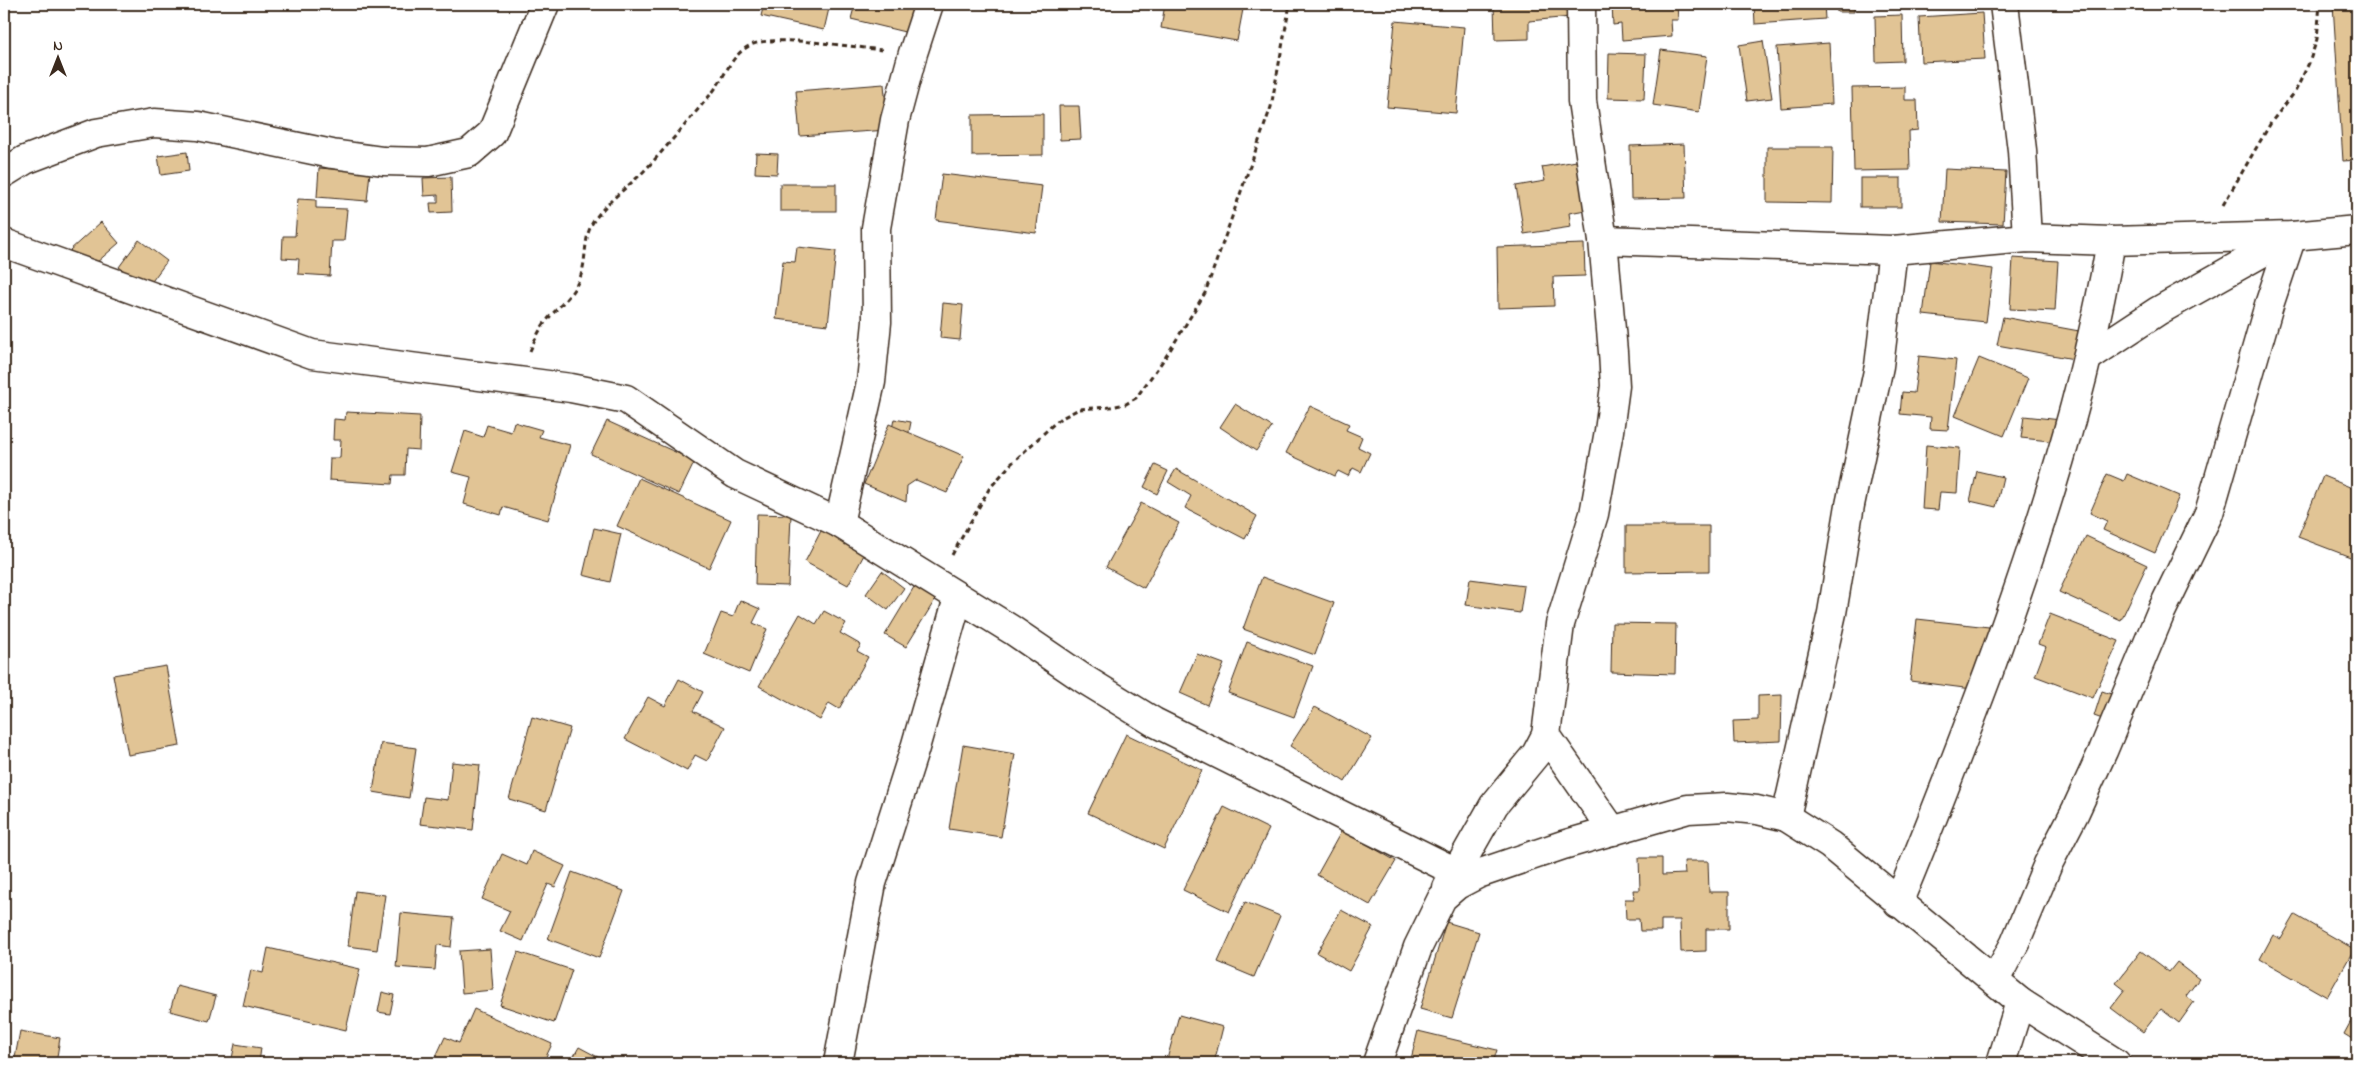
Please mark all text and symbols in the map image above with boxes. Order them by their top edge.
north arrow [32,32,82,82]
text: N [53,36,63,57]

